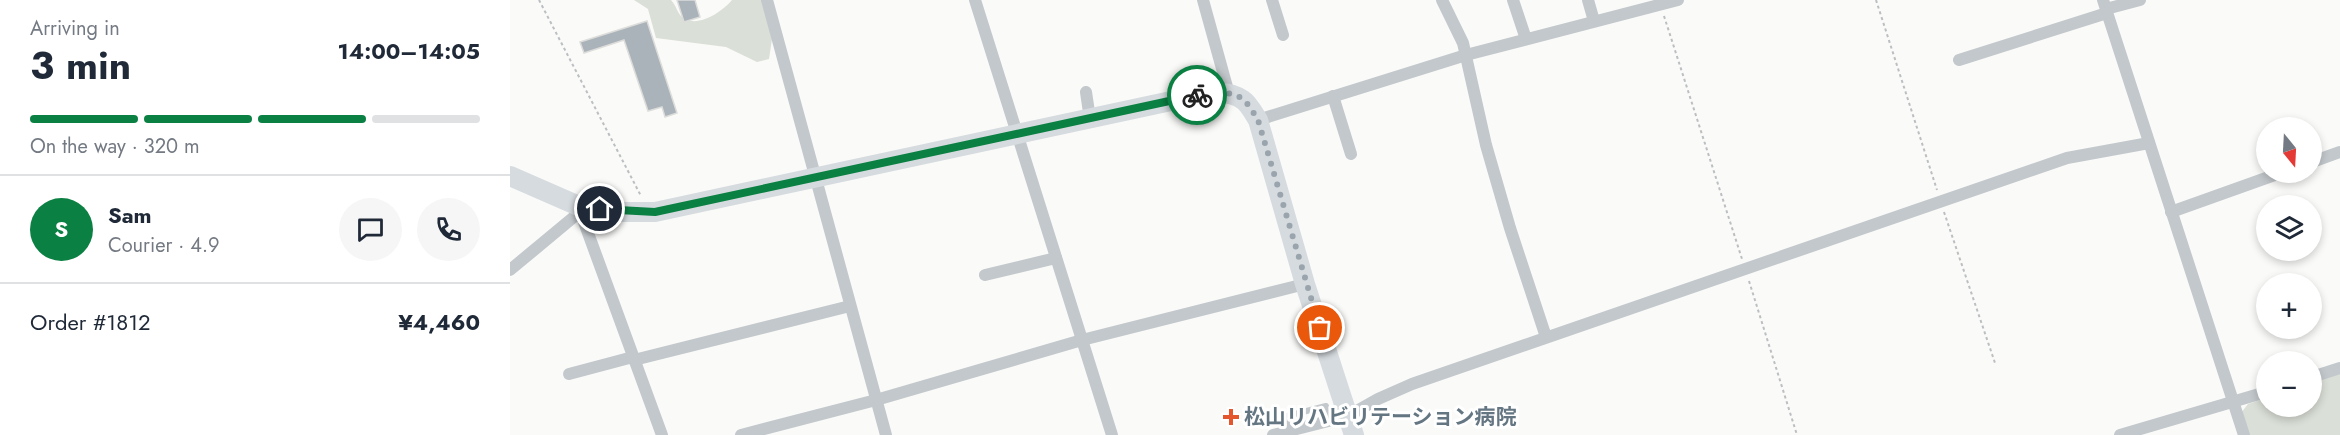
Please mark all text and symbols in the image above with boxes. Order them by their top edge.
text: Arriving in [30,14,120,43]
text: 14:00–14:05 [338,35,480,67]
text: 3 min [30,37,131,94]
courier [1167,65,1227,125]
icon: bike [1181,79,1214,112]
north arrow [2256,117,2322,183]
map controls [2256,117,2322,417]
text: On the way · 320 m [30,132,200,161]
pin [574,183,625,234]
icon: home [583,192,616,225]
button: layers [2256,195,2322,261]
button: chat [339,198,402,261]
button: phone [417,198,480,261]
text: Sam [108,199,152,231]
text: S [55,213,68,245]
text: Courier · 4.9 [108,231,220,260]
button: + [2256,273,2322,339]
pin [1294,302,1345,353]
text: Order #1812 [30,306,151,338]
text: ¥4,460 [398,306,480,338]
icon: bag [1303,311,1336,344]
button: − [2256,351,2322,417]
place label: 松山リハビリテーション病院 [1244,402,1517,432]
marker: 松山リハビリテーション病院 [1222,408,1240,426]

